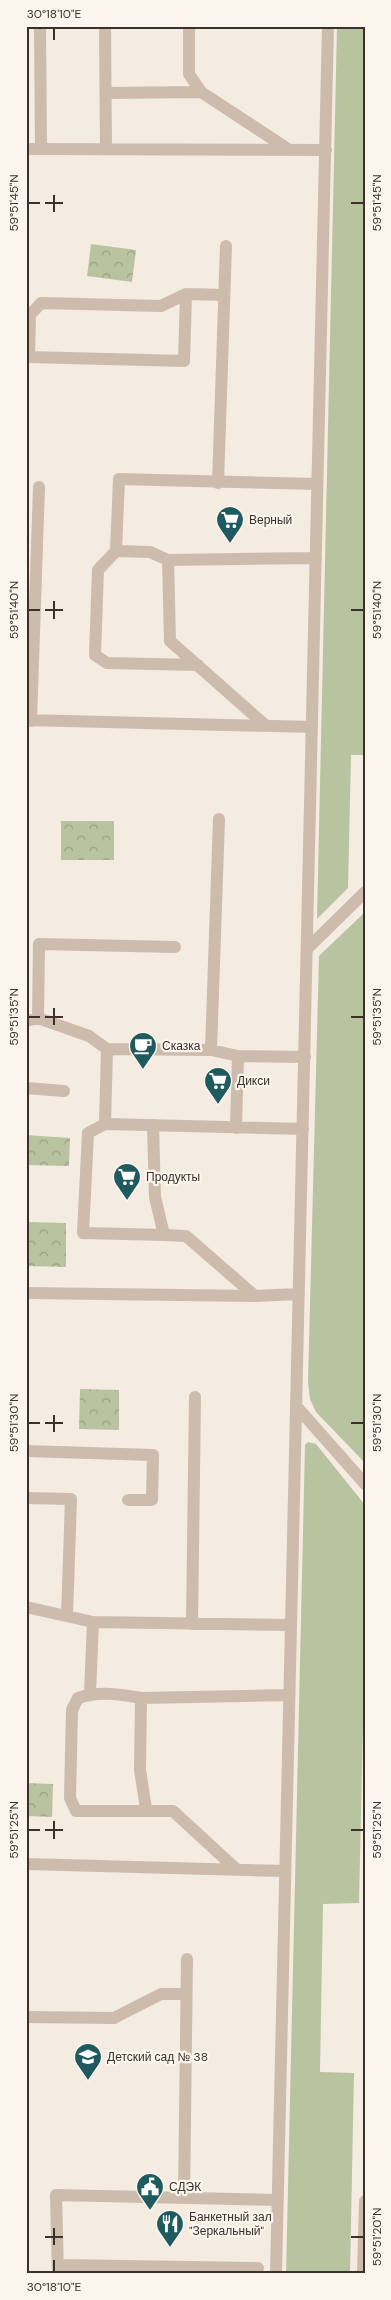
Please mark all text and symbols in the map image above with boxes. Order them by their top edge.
text: 30°18'10"E [27,6,82,22]
text: 59°51'45"N [6,174,22,232]
text: 59°51'45"N [369,174,385,232]
supermarket icon: Верный [215,505,245,544]
place label: Верный [249,512,292,528]
text: 59°51'40"N [6,581,22,639]
text: 59°51'40"N [369,581,385,639]
text: 59°51'35"N [6,988,22,1046]
text: 59°51'35"N [369,988,385,1046]
cafe icon: Сказка [128,1031,158,1070]
place label: Сказка [162,1038,201,1054]
supermarket icon: Дикси [203,1066,233,1105]
place label: Дикси [237,1073,270,1089]
supermarket icon: Продукты [112,1162,142,1201]
place label: Продукты [146,1169,200,1185]
text: 59°51'30"N [6,1394,22,1452]
text: 59°51'30"N [369,1394,385,1452]
text: 59°51'25"N [6,1801,22,1859]
text: 59°51'25"N [369,1801,385,1859]
school or university icon: Детский сад № 38 [73,2042,103,2081]
place label: Детский сад № 38 [107,2049,208,2065]
public building icon: СДЭК [135,2172,165,2211]
place label: СДЭК [169,2179,201,2195]
text: 59°51'20"N [369,2208,385,2266]
restaurant icon: Банкетный зал "Зеркальный" [155,2209,185,2248]
place label: Банкетный зал "Зеркальный" [189,2209,272,2239]
text: 30°18'10"E [27,2279,82,2295]

